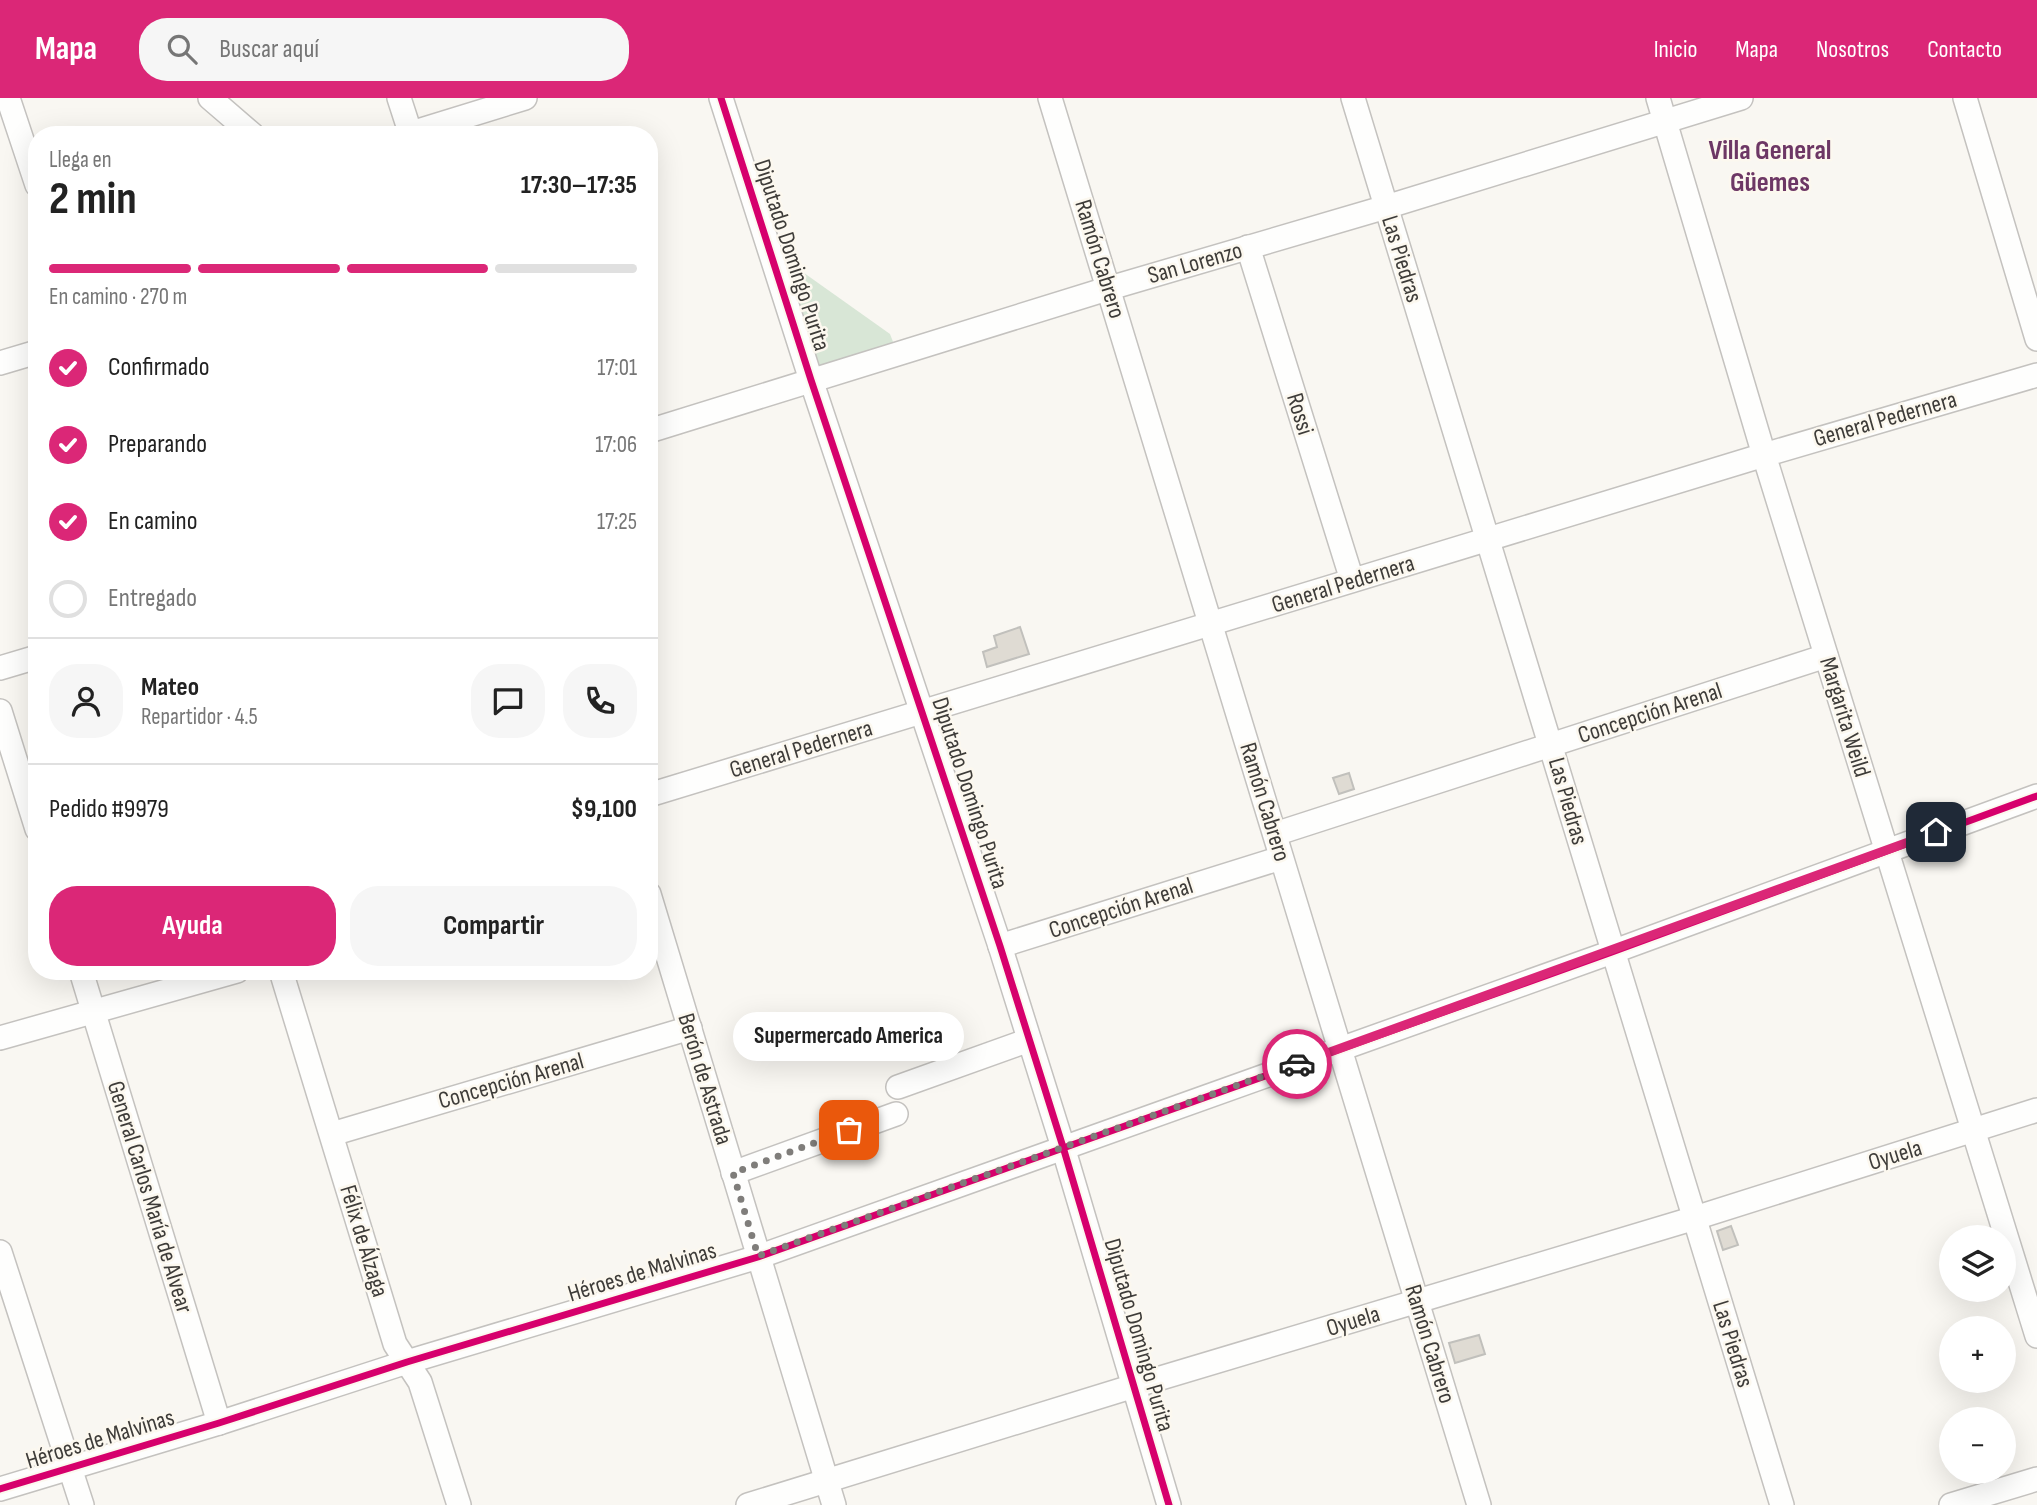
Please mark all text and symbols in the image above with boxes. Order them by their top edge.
search box [139,18,629,81]
text: Mapa [35,29,97,69]
icon: search [163,30,201,68]
text: Buscar aquí [219,34,319,65]
text: Inicio [1654,35,1697,64]
text: Mapa [1735,35,1778,64]
text: Nosotros [1816,35,1889,64]
text: Contacto [1927,35,2002,64]
district label: Villa General Güemes [1708,134,1832,199]
text: Llega en [49,146,112,174]
street label: Diputado Domingo Purita [747,156,837,354]
text: 17:30–17:35 [521,170,637,201]
text: 2 min [49,172,137,227]
street label: Ramón Cabrero [1068,196,1132,322]
street label: Las Piedras [1375,212,1429,306]
street label: San Lorenzo [1144,236,1246,290]
text: En camino · 270 m [49,283,187,311]
icon: check [49,349,87,387]
text: Confirmado [108,352,209,383]
text: 17:01 [597,354,637,382]
street label: General Pedernera [1810,385,1960,453]
street label: Rossi [1280,390,1320,438]
icon: check [49,426,87,464]
text: Preparando [108,429,207,460]
text: 17:06 [595,431,637,459]
icon: check [49,503,87,541]
text: En camino [108,506,198,537]
text: 17:25 [597,508,637,536]
street label: General Pedernera [1268,549,1418,619]
text: Entregado [108,583,197,614]
street label: Margarita Weild [1813,654,1877,780]
button: person [49,664,123,738]
button: chat [471,664,545,738]
button: phone [563,664,637,738]
text: Mateo [141,672,199,703]
street label: Concepción Arenal [1574,676,1726,750]
street label: Diputado Domingo Purita [925,694,1015,892]
text: Repartidor · 4.5 [141,703,258,731]
street label: General Pedernera [726,714,876,784]
street label: Ramón Cabrero [1233,739,1297,865]
street label: Las Piedras [1542,754,1594,848]
text: Pedido #9979 [49,794,169,825]
text: $9,100 [571,794,637,825]
pin [1906,802,1966,862]
icon: home [1917,813,1955,851]
street label: Concepción Arenal [1045,871,1197,945]
button: Ayuda [49,886,336,966]
button: Compartir [350,886,637,966]
street label: Berón de Astrada [671,1010,739,1148]
callout: Supermercado America [734,1011,964,1060]
text: Supermercado America [754,1022,943,1050]
courier [1262,1029,1332,1099]
icon: car [1278,1045,1316,1083]
street label: Concepción Arenal [435,1046,587,1116]
street label: General Carlos María de Alvear [101,1077,199,1317]
pin [819,1100,879,1160]
icon: bag [830,1111,868,1149]
street label: Oyuela [1865,1133,1925,1177]
street label: Félix de Álzaga [333,1182,395,1300]
map controls [1939,1225,2016,1484]
button: layers [1939,1225,2016,1302]
street label: Diputado Domingo Purita [1098,1235,1180,1435]
street label: Héroes de Malvinas [564,1236,720,1308]
street label: Ramón Cabrero [1398,1281,1462,1407]
street label: Las Piedras [1706,1297,1760,1391]
street label: Oyuela [1323,1299,1383,1343]
button: + [1939,1316,2016,1393]
street label: Héroes de Malvinas [22,1403,178,1475]
button: − [1939,1407,2016,1484]

